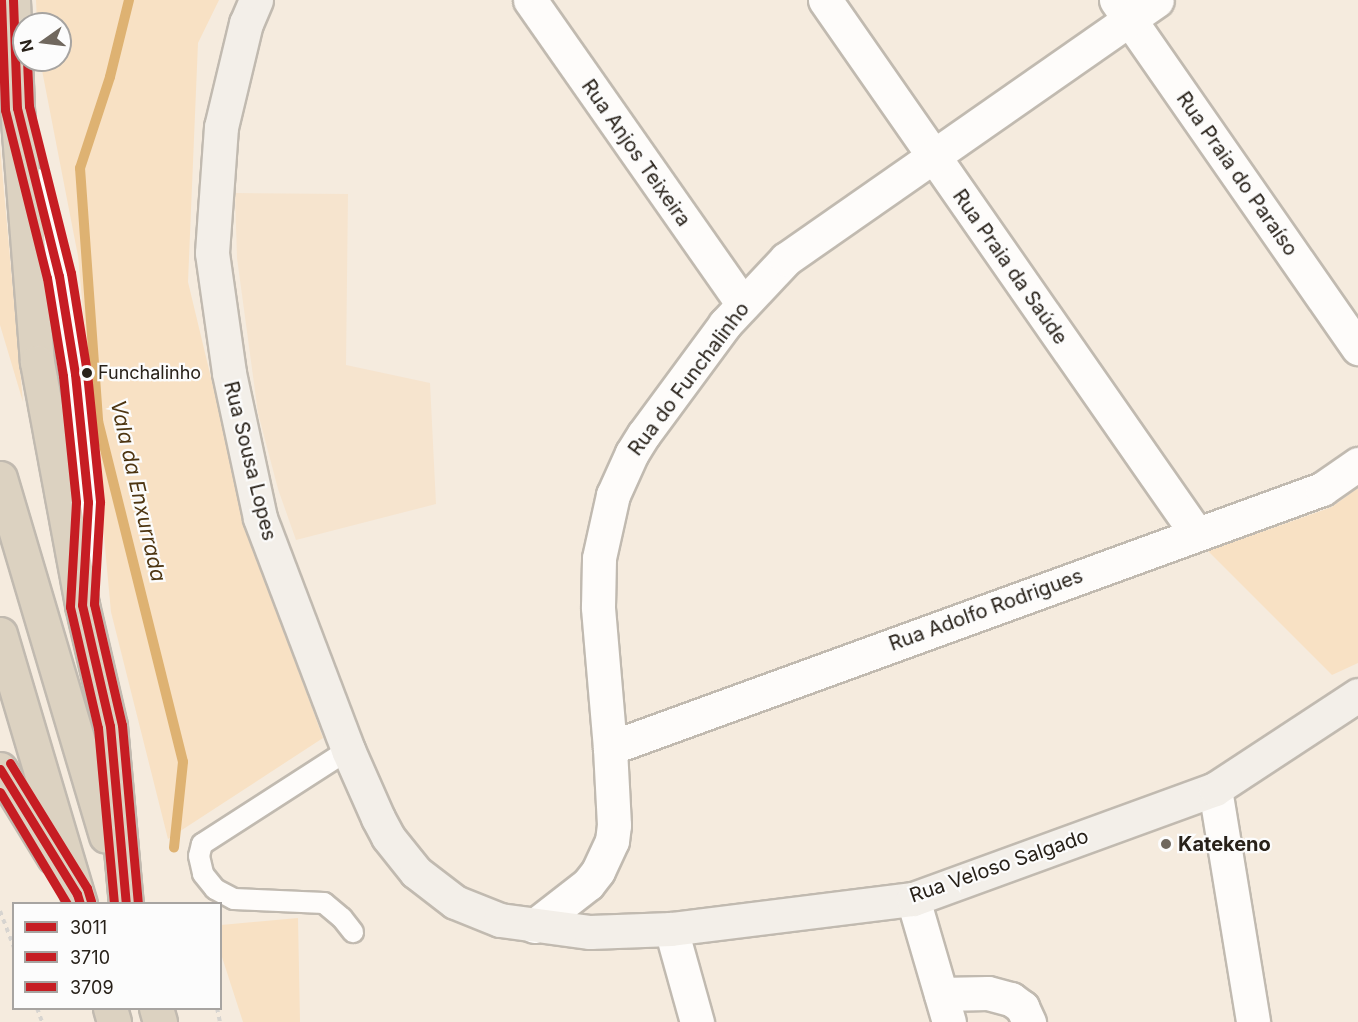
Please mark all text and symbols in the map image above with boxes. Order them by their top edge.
north arrow [12,12,72,72]
text: N [15,38,38,54]
street label: Rua Anjos Teixeira [576,75,696,231]
street label: Rua Praia do Paraíso [1171,87,1303,261]
street label: Rua Praia da Saúde [947,185,1073,349]
street label: Rua do Funchalinho [623,298,755,460]
place label: Funchalinho [98,362,201,384]
marker: Funchalinho [81,367,93,379]
street label: Rua Sousa Lopes [219,379,281,543]
water label: Vala da Enxurrada [105,398,171,584]
street label: Rua Adolfo Rodrigues [886,564,1086,656]
street label: Rua Veloso Salgado [906,824,1092,908]
place label: Katekeno [1178,832,1271,856]
marker: Katekeno [1159,837,1173,851]
legend [12,902,222,1010]
text: 3011 [70,917,107,938]
text: 3710 [70,947,110,968]
text: 3709 [70,977,114,998]

